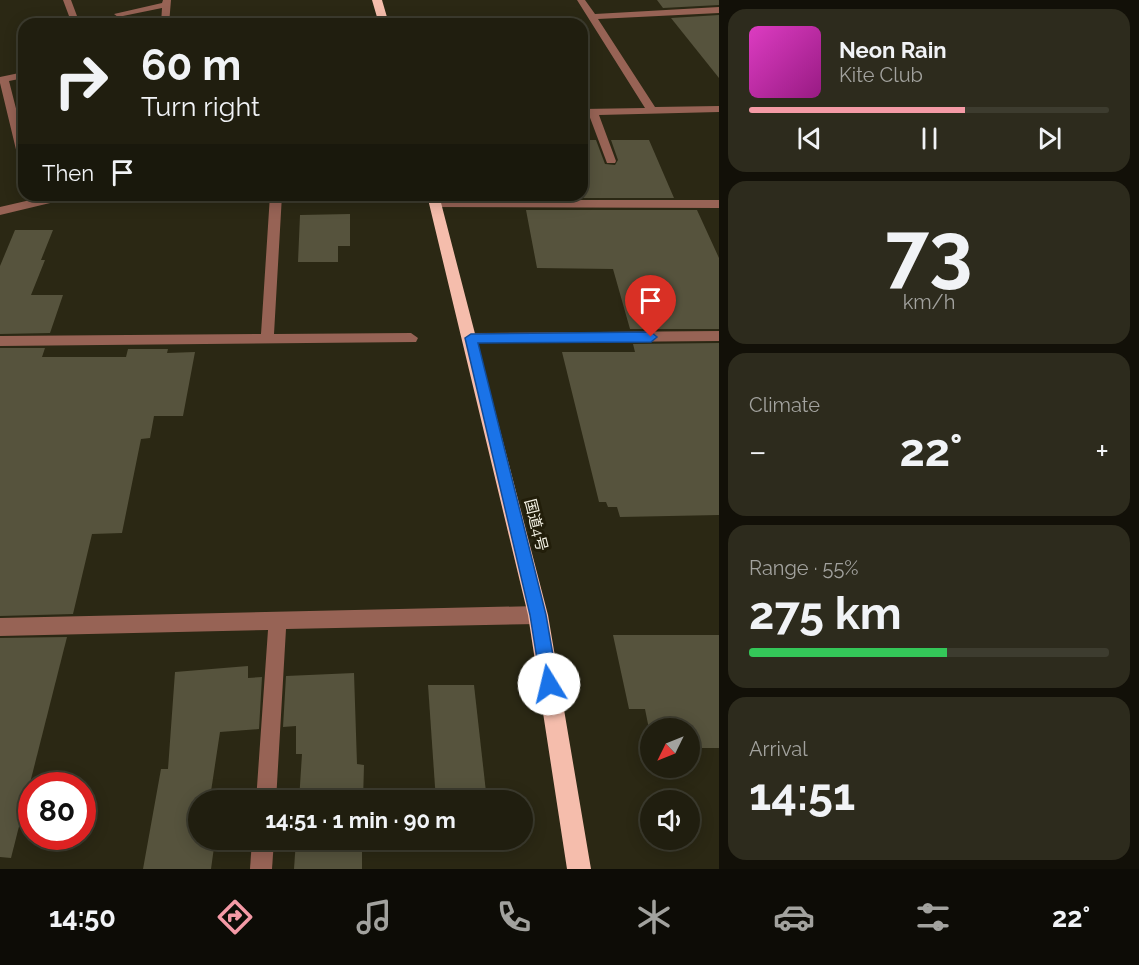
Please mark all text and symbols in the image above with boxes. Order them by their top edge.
text: Neon Rain [839,37,947,63]
text: 60 m [141,41,241,90]
icon: right [42,42,120,120]
text: Kite Club [839,63,923,87]
text: Turn right [141,91,260,122]
icon: previous [793,122,826,155]
icon: pause [913,122,946,155]
icon: next [1033,122,1066,155]
icon: arrive [106,156,139,189]
text: Then [42,160,94,186]
text: 73 [885,205,973,296]
pin [625,275,676,337]
icon: arrive [634,284,667,317]
text: km/h [903,290,955,314]
text: Climate [749,393,820,417]
text: 22° [899,424,963,477]
text: − [749,432,767,471]
text: + [1095,432,1109,471]
street label: 国道4号 [521,497,551,553]
text: Range · 55% [749,556,859,580]
text: 275 km [749,587,902,640]
position arrow [517,652,581,716]
north arrow [640,718,700,778]
map controls [640,718,700,850]
text: Arrival [749,737,808,761]
text: 14:51 [749,768,855,821]
speed limit sign: 80 [18,772,96,850]
button: sound [640,790,700,850]
text: 14:51 · 1 min · 90 m [265,807,456,833]
icon: directions [214,896,256,938]
icon: music [353,896,395,938]
icon: phone [493,896,535,938]
icon: climate [633,896,675,938]
icon: car [773,896,815,938]
icon: filters [912,896,954,938]
text: 14:50 [49,902,116,933]
text: 22° [1052,902,1090,933]

